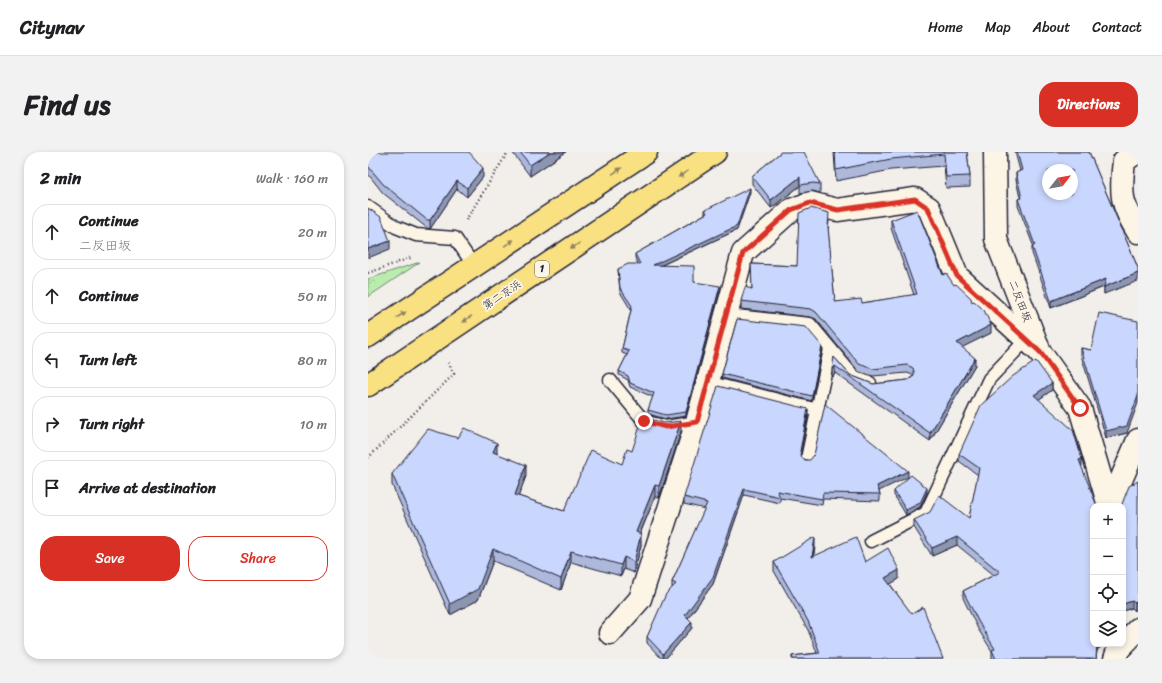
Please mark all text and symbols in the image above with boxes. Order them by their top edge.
text: Citynav [20,11,84,44]
text: Home [928,15,963,40]
text: Map [985,15,1011,40]
text: About [1033,15,1070,40]
text: Contact [1092,15,1142,40]
text: Find us [24,80,111,129]
button: Directions [1039,82,1138,127]
text: 2 min [40,163,81,193]
north arrow [1042,164,1078,200]
text: Walk · 160 m [256,167,328,190]
one-way arrow [612,167,622,175]
one-way arrow [677,170,688,178]
text: Continue [79,208,139,234]
icon: ahead [41,221,63,243]
text: 20 m [298,221,327,244]
text: 二反田坂 [79,234,131,257]
one-way arrow [504,239,514,247]
one-way arrow [570,242,580,250]
road number: 1 [535,261,549,277]
street label: 第二京浜 [478,275,526,315]
street label: 二反田坂 [1003,277,1037,325]
text: Continue [79,283,139,309]
icon: ahead [41,285,63,307]
text: 50 m [297,285,327,308]
one-way arrow [395,311,406,319]
one-way arrow [462,315,472,323]
text: Turn left [79,347,137,373]
icon: left [41,349,63,371]
text: 80 m [298,349,327,372]
route start [1071,399,1089,417]
text: Turn right [79,411,144,437]
route end [635,412,653,430]
icon: right [41,413,63,435]
text: 10 m [300,413,327,436]
text: Arrive at destination [79,475,216,501]
icon: arrive [41,477,63,499]
map controls [1090,503,1126,647]
button: + [1090,503,1126,539]
button: Save [40,536,180,581]
button: Share [188,536,328,581]
button: − [1090,539,1126,575]
button: locate [1090,575,1126,611]
button: layers [1090,611,1126,647]

